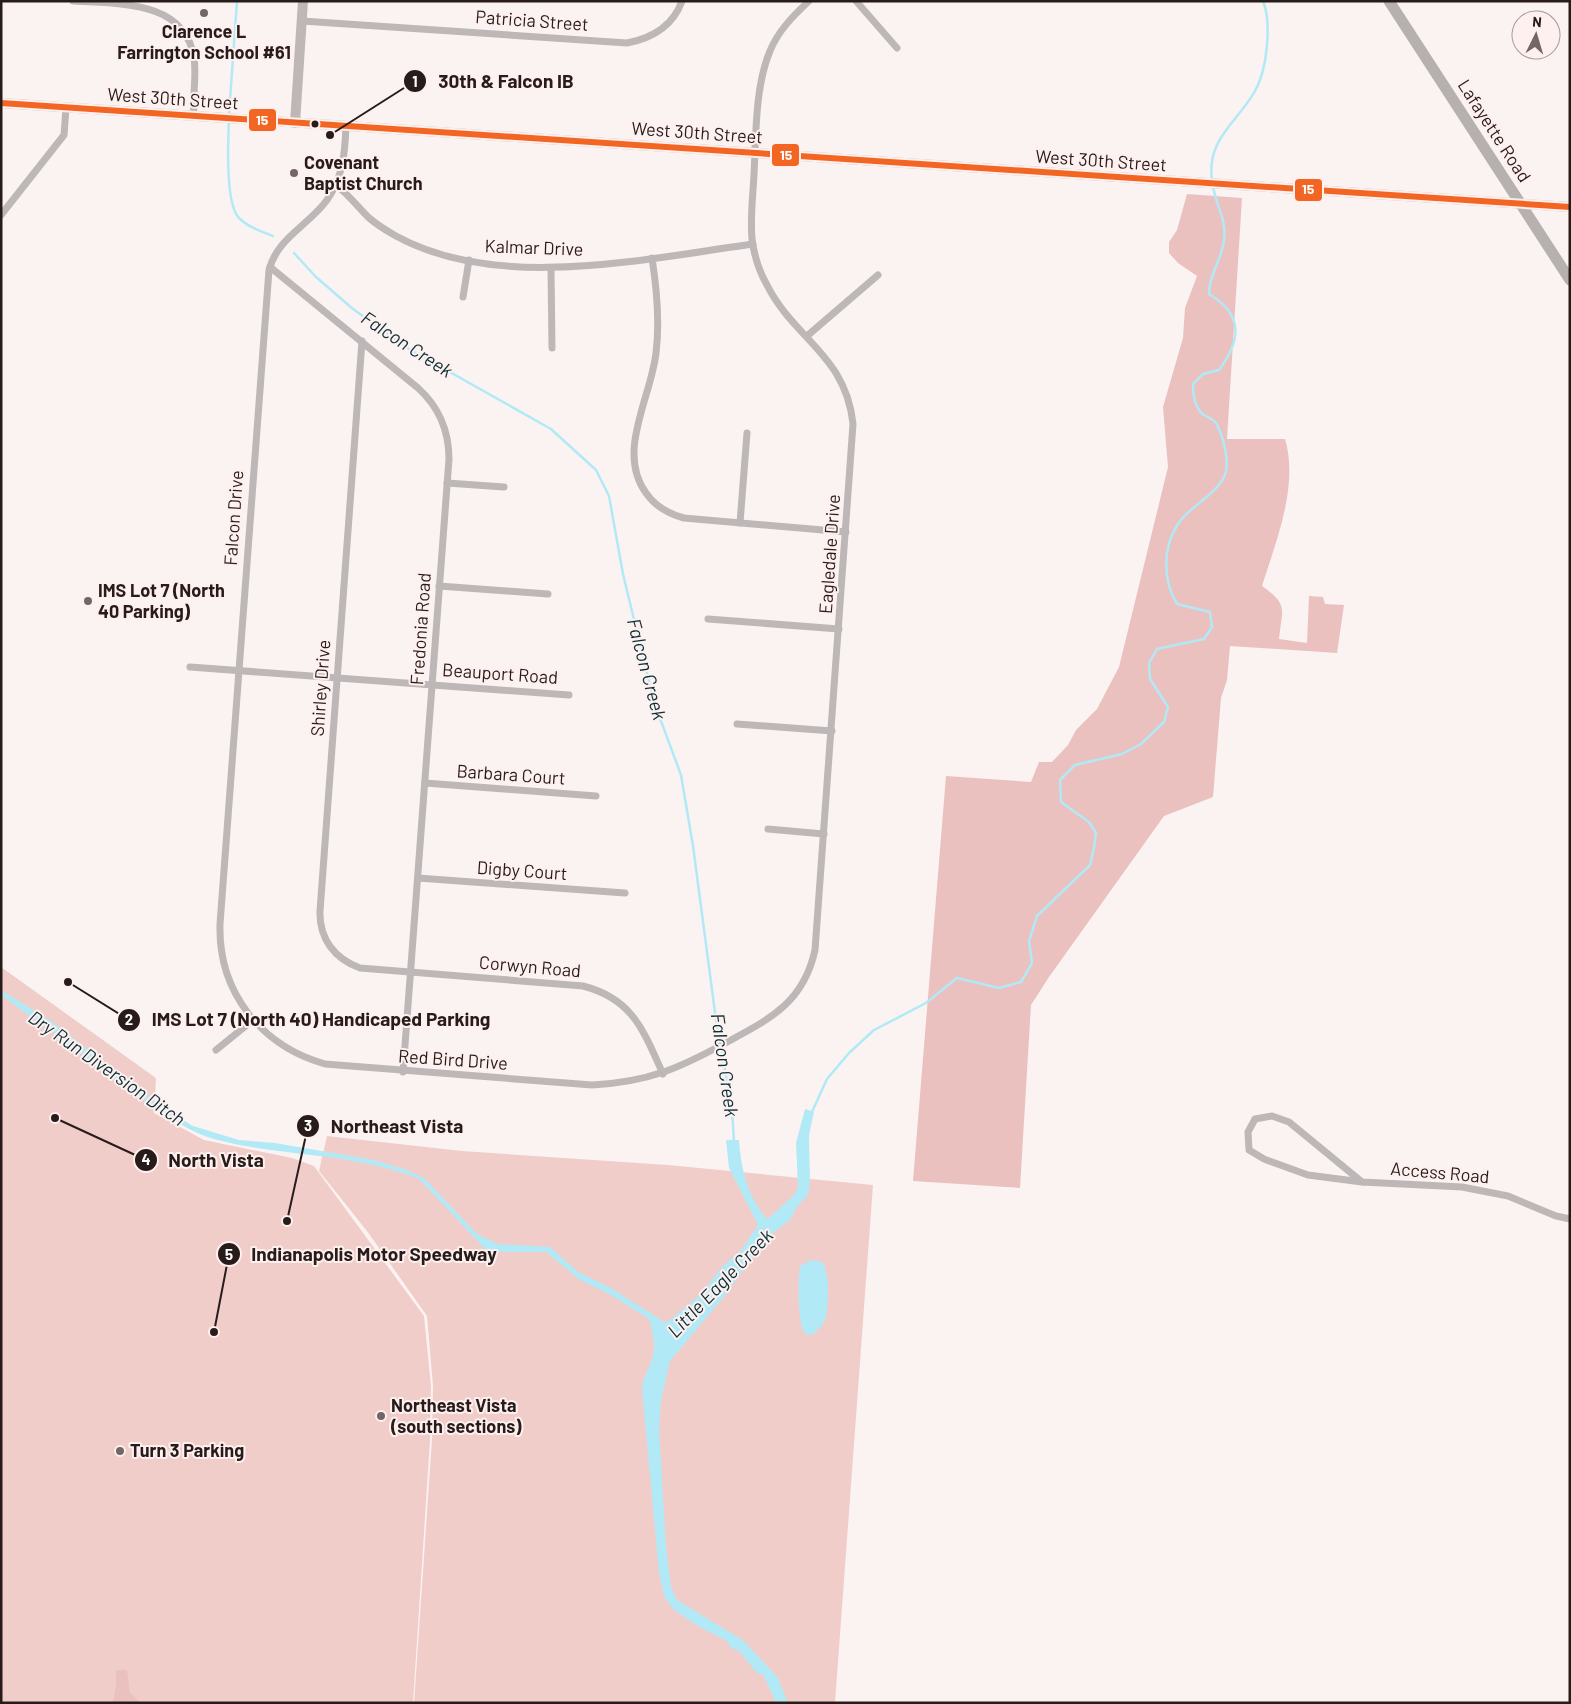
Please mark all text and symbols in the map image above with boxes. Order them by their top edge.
street label: Patricia Street [475,5,589,35]
marker: Clarence L Farrington School #61 [198,7,210,19]
north arrow [1511,10,1561,60]
text: N [1532,13,1543,30]
place label: Clarence L Farrington School #61 [117,20,291,63]
callout: 30th & Falcon IB [403,64,583,98]
text: 30th & Falcon IB [438,69,574,92]
text: 1 [412,72,418,90]
street label: Lafayette Road [1454,75,1536,186]
street label: West 30th Street [107,82,239,114]
line badge: 15 [248,108,277,132]
text: 15 [256,111,269,128]
street label: West 30th Street [631,116,763,148]
unlabelled marker [310,119,320,129]
line badge: 15 [771,143,800,167]
street label: West 30th Street [1035,144,1167,176]
text: 15 [780,146,793,163]
place label: Covenant Baptist Church [304,151,423,194]
marker: Covenant Baptist Church [288,167,300,179]
line badge: 15 [1294,178,1323,202]
text: 15 [1302,180,1315,197]
street label: Kalmar Drive [484,234,584,260]
water label: Falcon Creek [357,306,458,382]
street label: Falcon Drive [219,470,247,566]
street label: Eagledale Drive [814,493,844,615]
street label: Fredonia Road [405,572,435,686]
place label: IMS Lot 7 (North 40 Parking) [98,579,225,622]
marker: IMS Lot 7 (North 40 Parking) [82,595,94,607]
water label: Falcon Creek [623,616,672,723]
street label: Shirley Drive [306,639,334,737]
street label: Beauport Road [441,658,559,688]
street label: Barbara Court [456,759,566,789]
street label: Digby Court [476,856,568,884]
street label: Corwyn Road [478,951,582,981]
callout: IMS Lot 7 (North 40) Handicaped Parking [116,1003,500,1037]
water label: Dry Run Diversion Ditch [25,1005,190,1130]
text: IMS Lot 7 (North 40) Handicaped Parking [152,1007,490,1030]
text: 2 [125,1010,133,1028]
water label: Falcon Creek [707,1012,744,1119]
street label: Red Bird Drive [398,1044,509,1074]
callout: Northeast Vista [296,1109,473,1143]
text: Northeast Vista [331,1114,463,1137]
text: 3 [304,1116,312,1134]
callout: North Vista [134,1143,274,1177]
text: North Vista [168,1148,264,1171]
text: 4 [141,1150,151,1168]
street label: Access Road [1390,1157,1490,1187]
water label: Little Eagle Creek [662,1223,778,1342]
callout: Indianapolis Motor Speedway [216,1237,507,1271]
text: Indianapolis Motor Speedway [251,1242,497,1265]
text: 5 [225,1245,233,1263]
place label: Northeast Vista (south sections) [390,1394,522,1437]
marker: Northeast Vista (south sections) [375,1410,387,1422]
place label: Turn 3 Parking [130,1439,244,1461]
marker: Turn 3 Parking [114,1445,126,1457]

